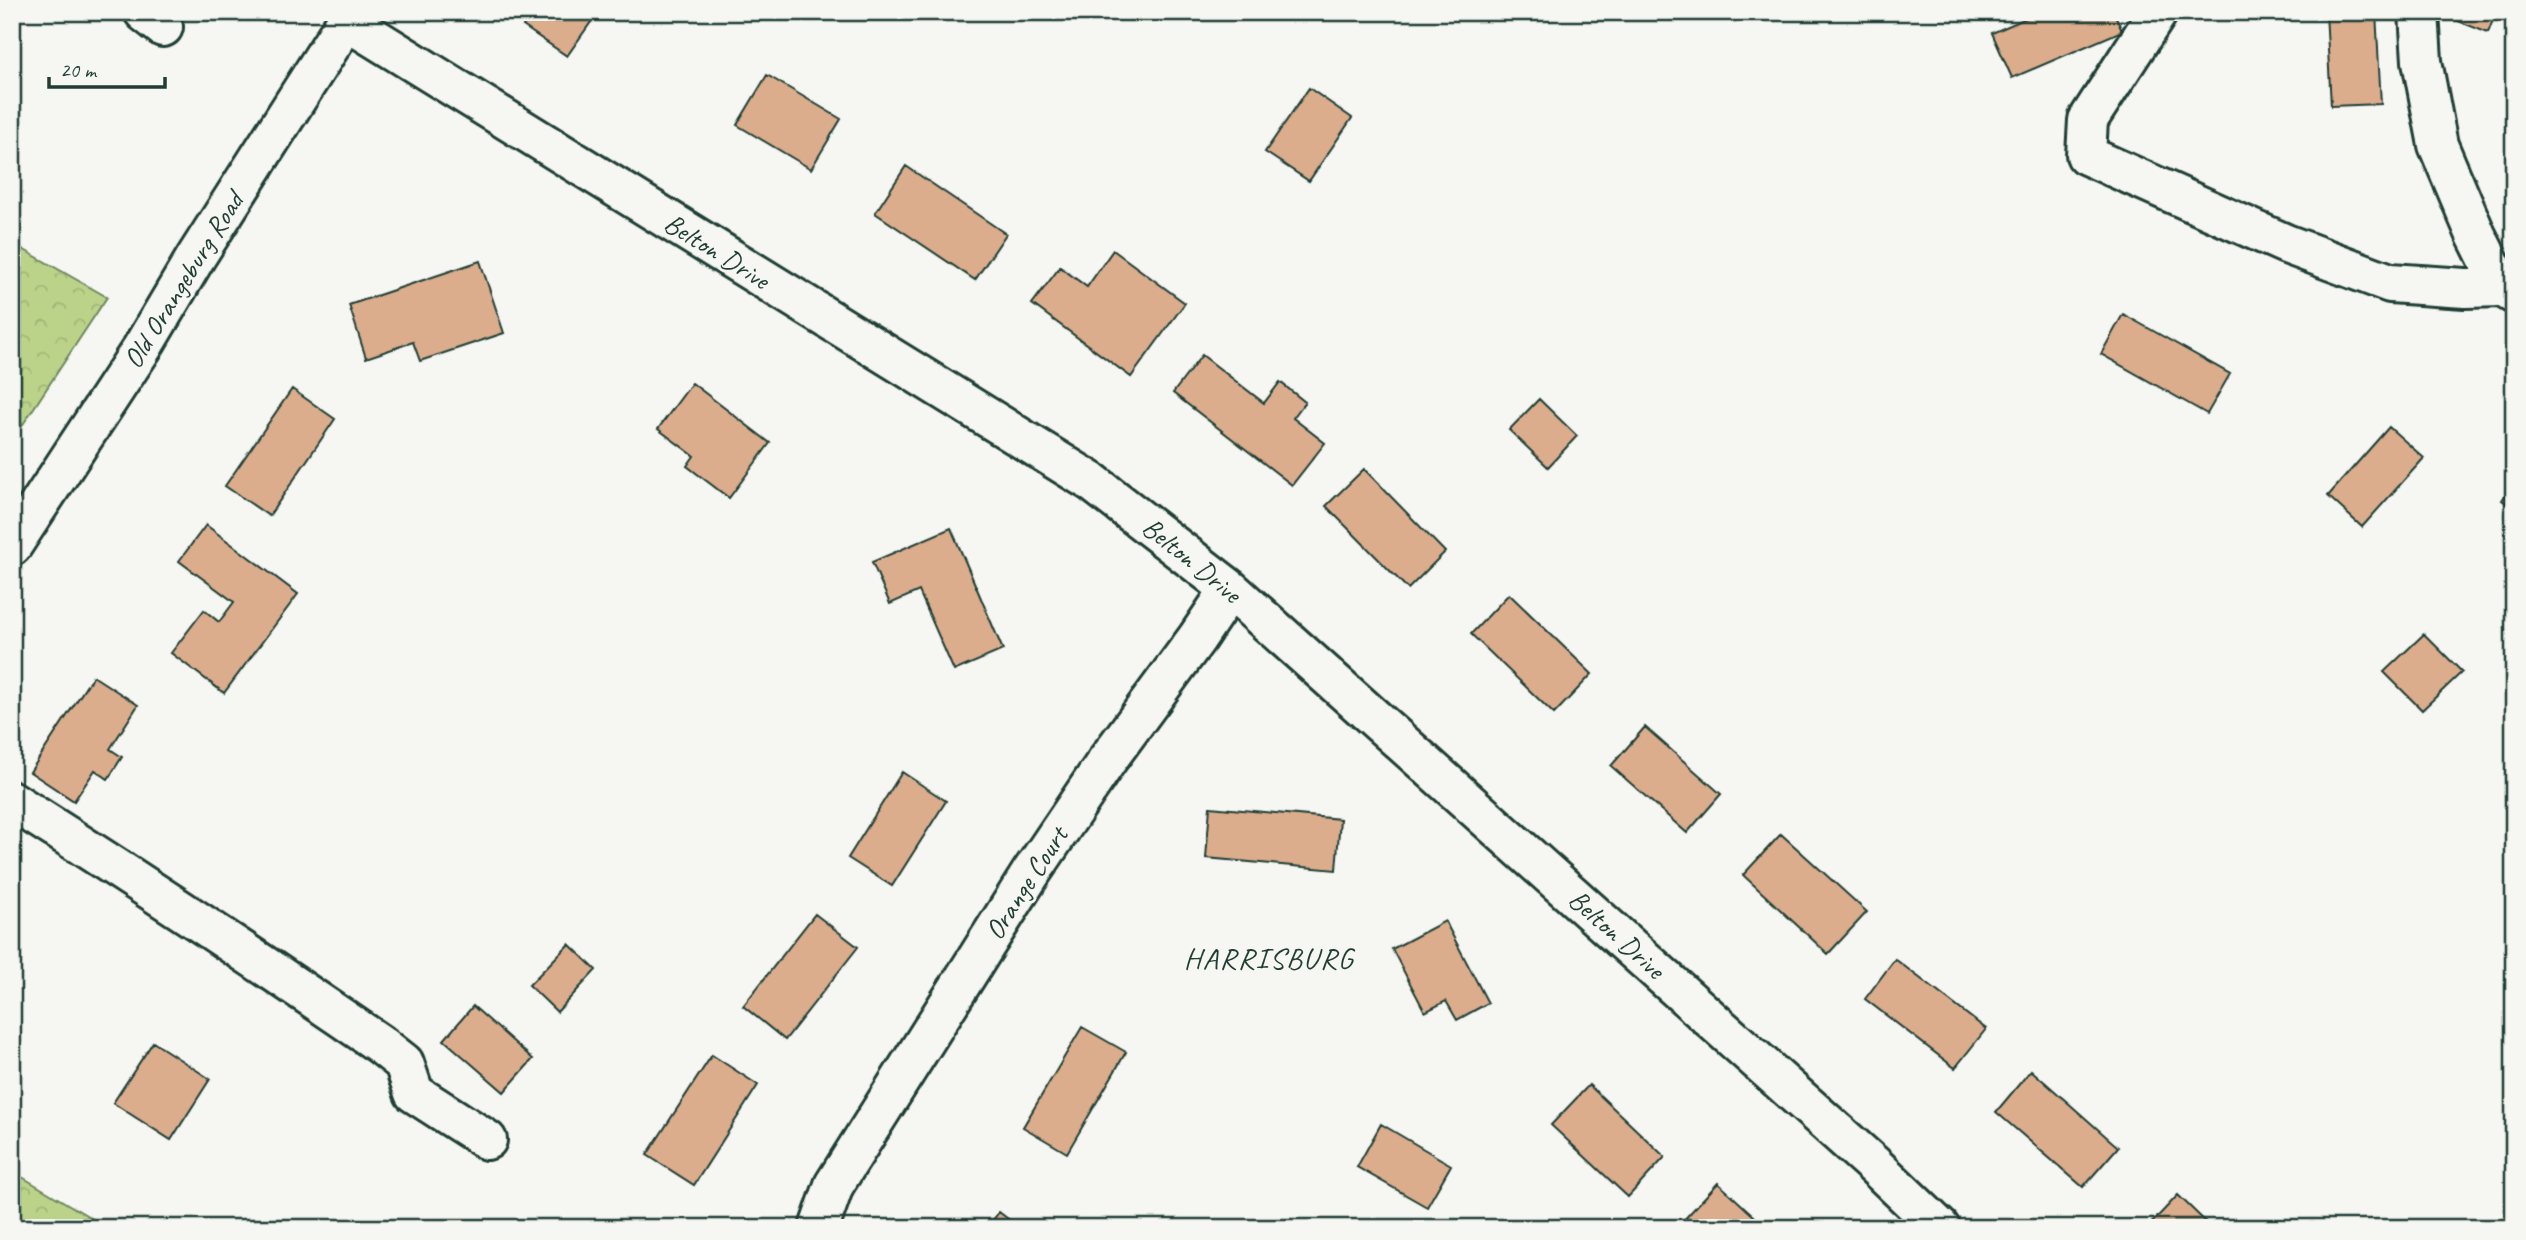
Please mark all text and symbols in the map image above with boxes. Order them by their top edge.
scale bar [49,46,164,90]
text: 20 m [60,57,98,83]
street label: Old Orangeburg Road [115,182,253,375]
street label: Belton Drive [658,205,778,298]
street label: Belton Drive [1135,509,1250,612]
street label: Orange Court [977,818,1077,946]
street label: Belton Drive [1562,882,1674,988]
district label: HARRISBURG [1184,939,1356,977]

